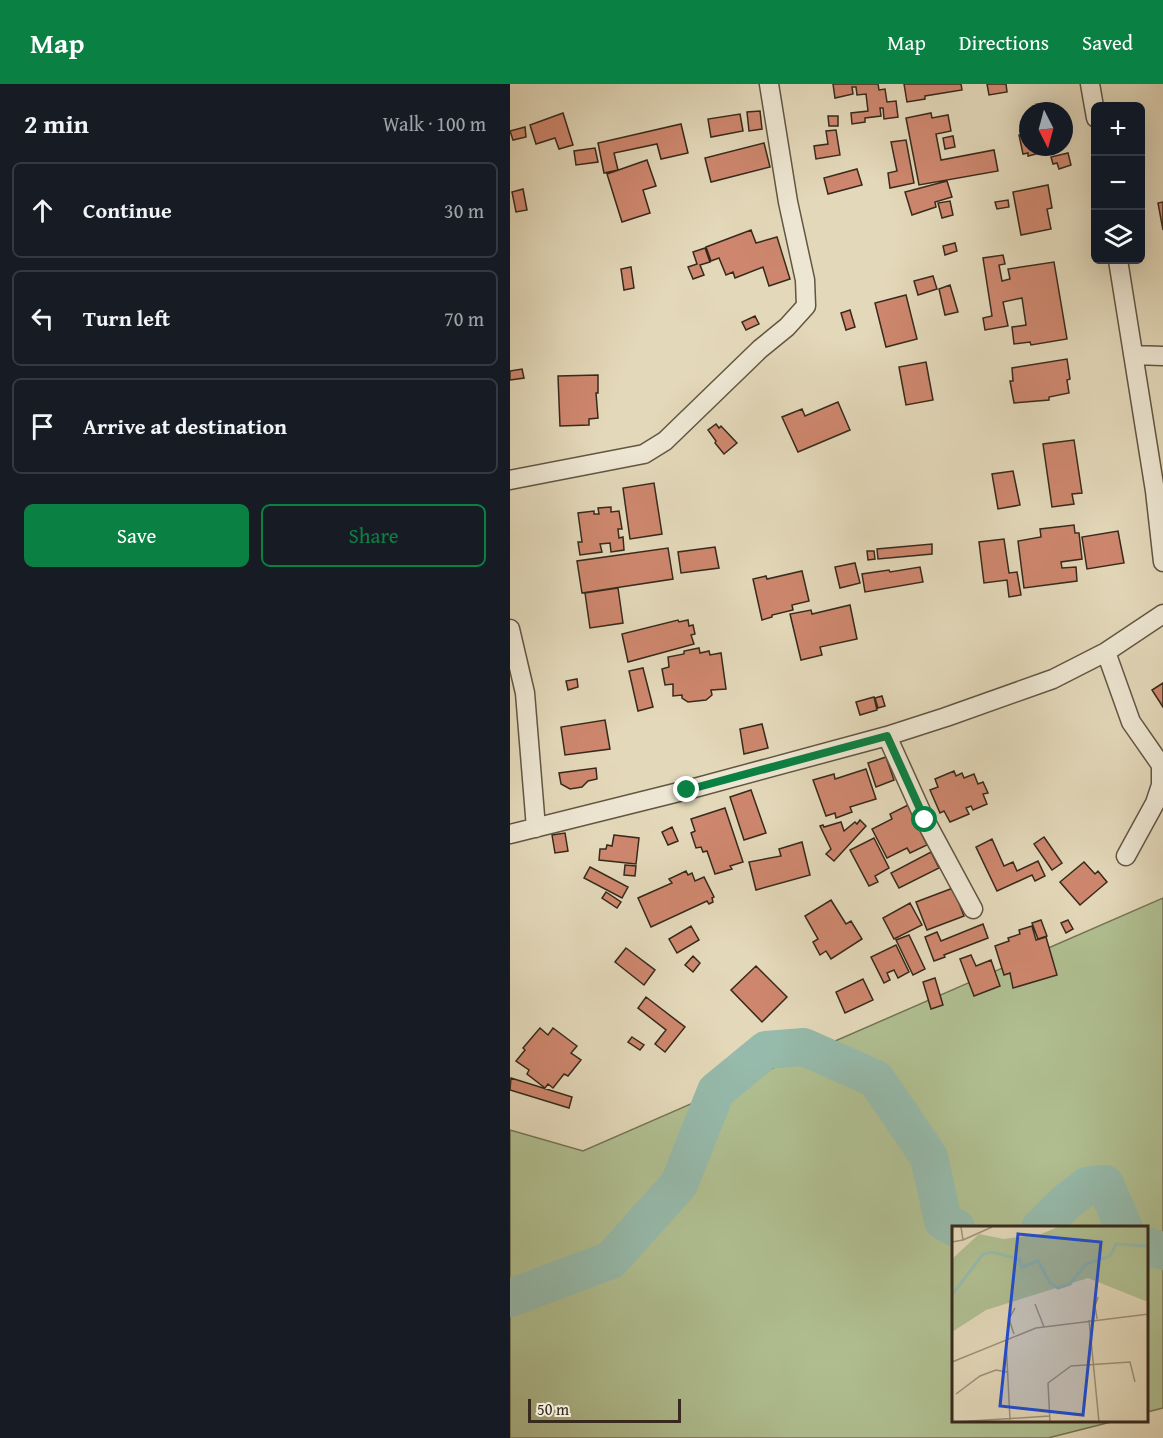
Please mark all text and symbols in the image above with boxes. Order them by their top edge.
text: Map [30,22,84,63]
text: Map [887,27,926,58]
text: Directions [959,27,1049,58]
text: Saved [1082,27,1133,58]
north arrow [1019,102,1073,156]
map controls [1091,102,1145,264]
button: + [1091,102,1145,156]
text: 2 min [24,104,89,143]
text: Walk · 100 m [383,109,486,138]
button: − [1091,156,1145,210]
icon: ahead [26,194,59,227]
text: Continue [83,194,172,226]
text: 30 m [444,196,484,225]
button: layers [1091,210,1145,264]
icon: left [26,302,59,335]
text: Turn left [83,302,170,334]
text: 70 m [444,304,484,333]
icon: arrive [26,410,59,443]
text: Arrive at destination [83,410,287,442]
button: Save [24,504,249,567]
button: Share [261,504,486,567]
route end [673,776,699,802]
route start [911,806,937,832]
inset map [952,1226,1148,1423]
scale bar [528,1396,681,1424]
text: 50 m [537,1397,569,1421]

